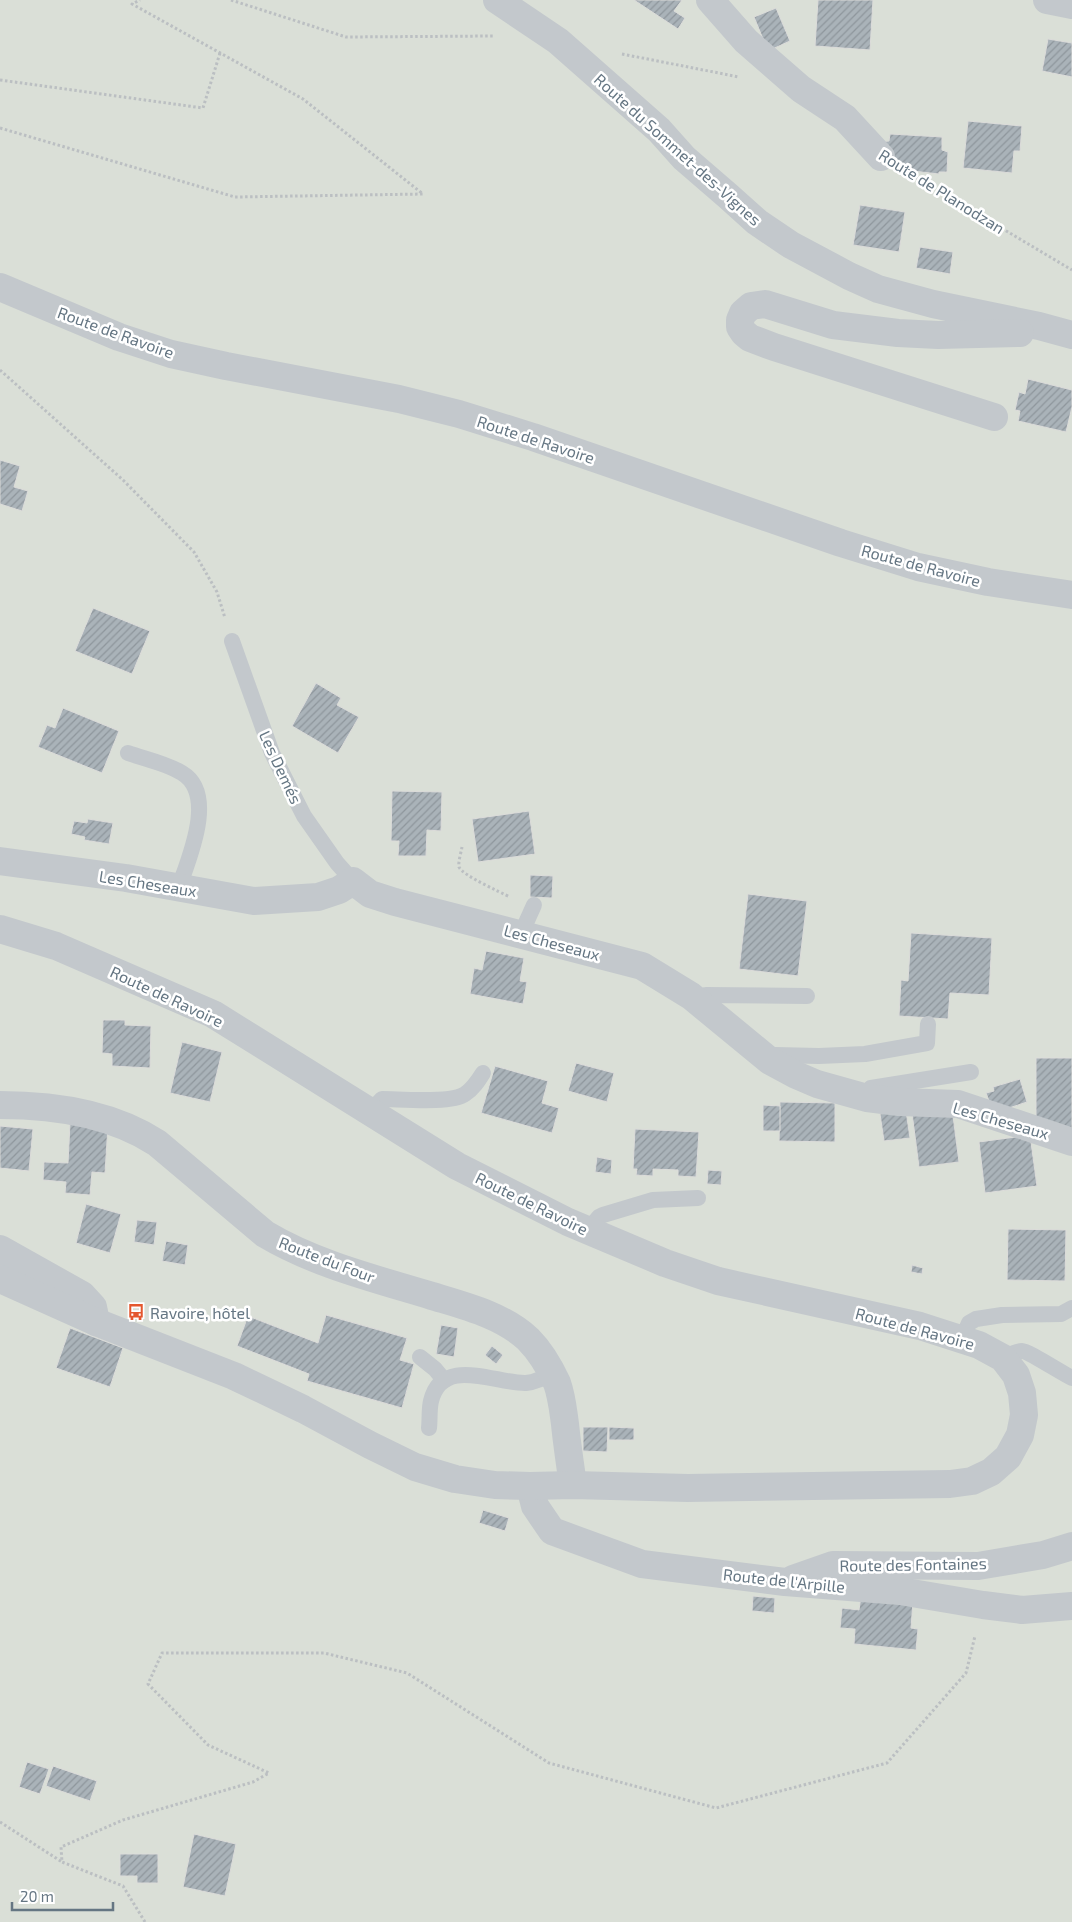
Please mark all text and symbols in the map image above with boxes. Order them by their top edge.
street label: Route du Sommet-des-Vignes [591,69,765,229]
street label: Route de Planodzan [876,145,1008,237]
street label: Route de Ravoire [55,302,177,362]
street label: Route de Ravoire [475,411,597,467]
street label: Route de Ravoire [859,540,983,590]
street label: Les Demés [256,727,306,807]
street label: Les Cheseaux [98,866,199,900]
street label: Les Cheseaux [502,920,603,964]
street label: Route de Ravoire [107,962,227,1030]
street label: Les Cheseaux [951,1097,1052,1143]
street label: Route de Ravoire [473,1168,591,1238]
street label: Route du Four [276,1232,378,1286]
bus stop icon: Ravoire, hôtel [126,1302,146,1322]
place label: Ravoire, hôtel [150,1303,250,1322]
street label: Route de Ravoire [853,1303,977,1353]
street label: Route des Fontaines [839,1553,987,1575]
street label: Route de l'Arpille [722,1564,846,1596]
scale bar [12,1880,114,1912]
text: 20 m [20,1887,54,1905]

